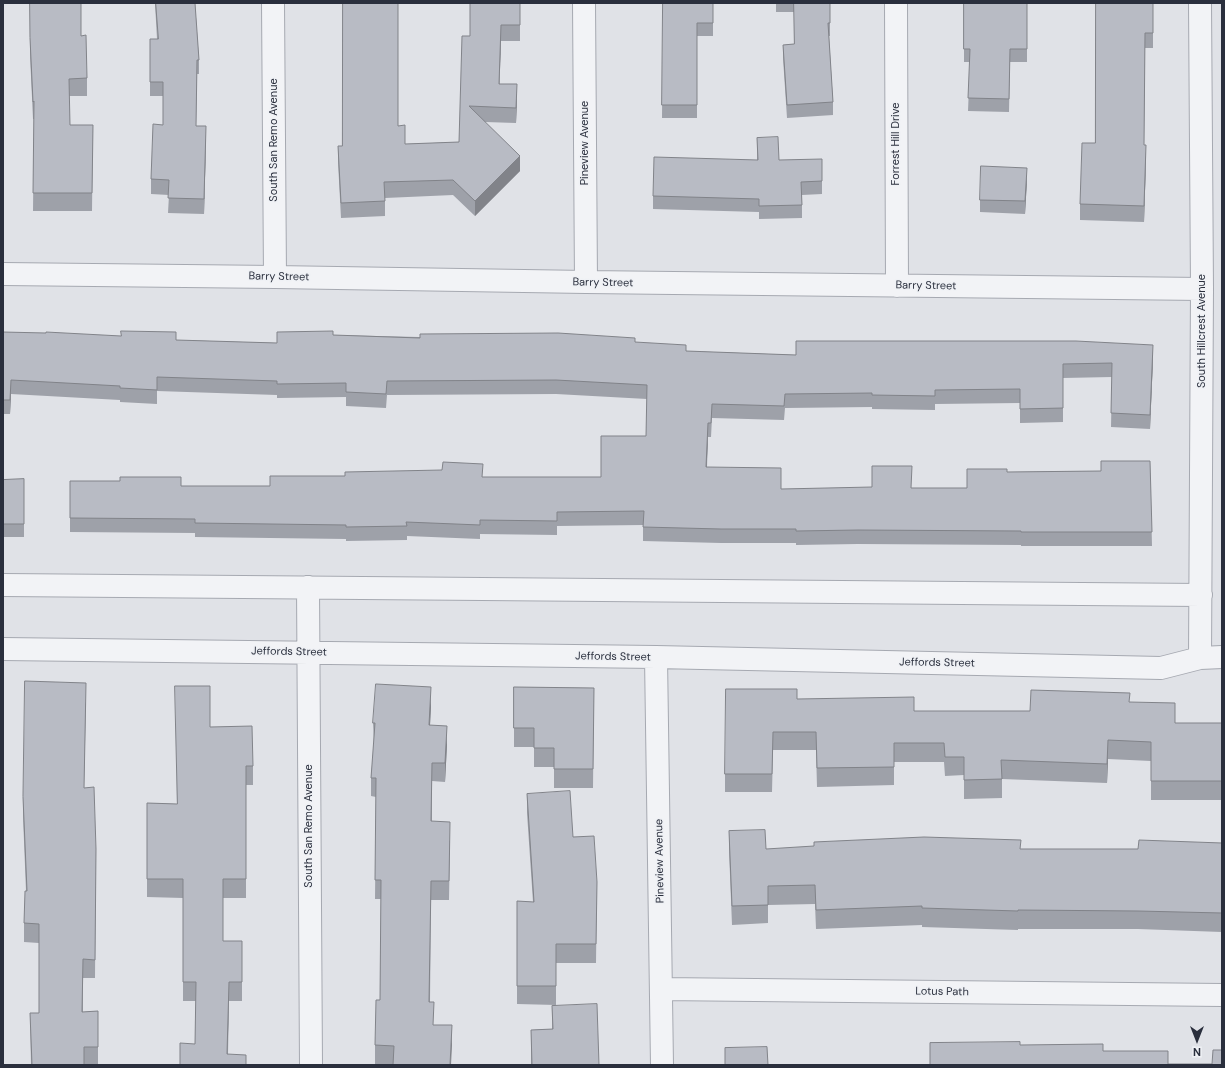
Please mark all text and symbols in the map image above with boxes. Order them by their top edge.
street label: South San Remo Avenue [267,78,281,202]
street label: Pineview Avenue [578,101,592,185]
street label: Forrest Hill Drive [889,103,903,185]
street label: Barry Street [248,270,310,284]
street label: South Hillcrest Avenue [1195,274,1209,388]
street label: Barry Street [572,276,634,290]
street label: Barry Street [895,279,957,293]
street label: Jeffords Street [251,645,327,659]
street label: Jeffords Street [575,650,651,664]
street label: Jeffords Street [899,656,975,670]
street label: South San Remo Avenue [302,764,316,888]
street label: Pineview Avenue [653,819,667,903]
street label: Lotus Path [915,985,969,999]
north arrow [1177,1020,1217,1060]
text: N [1193,1045,1201,1059]

